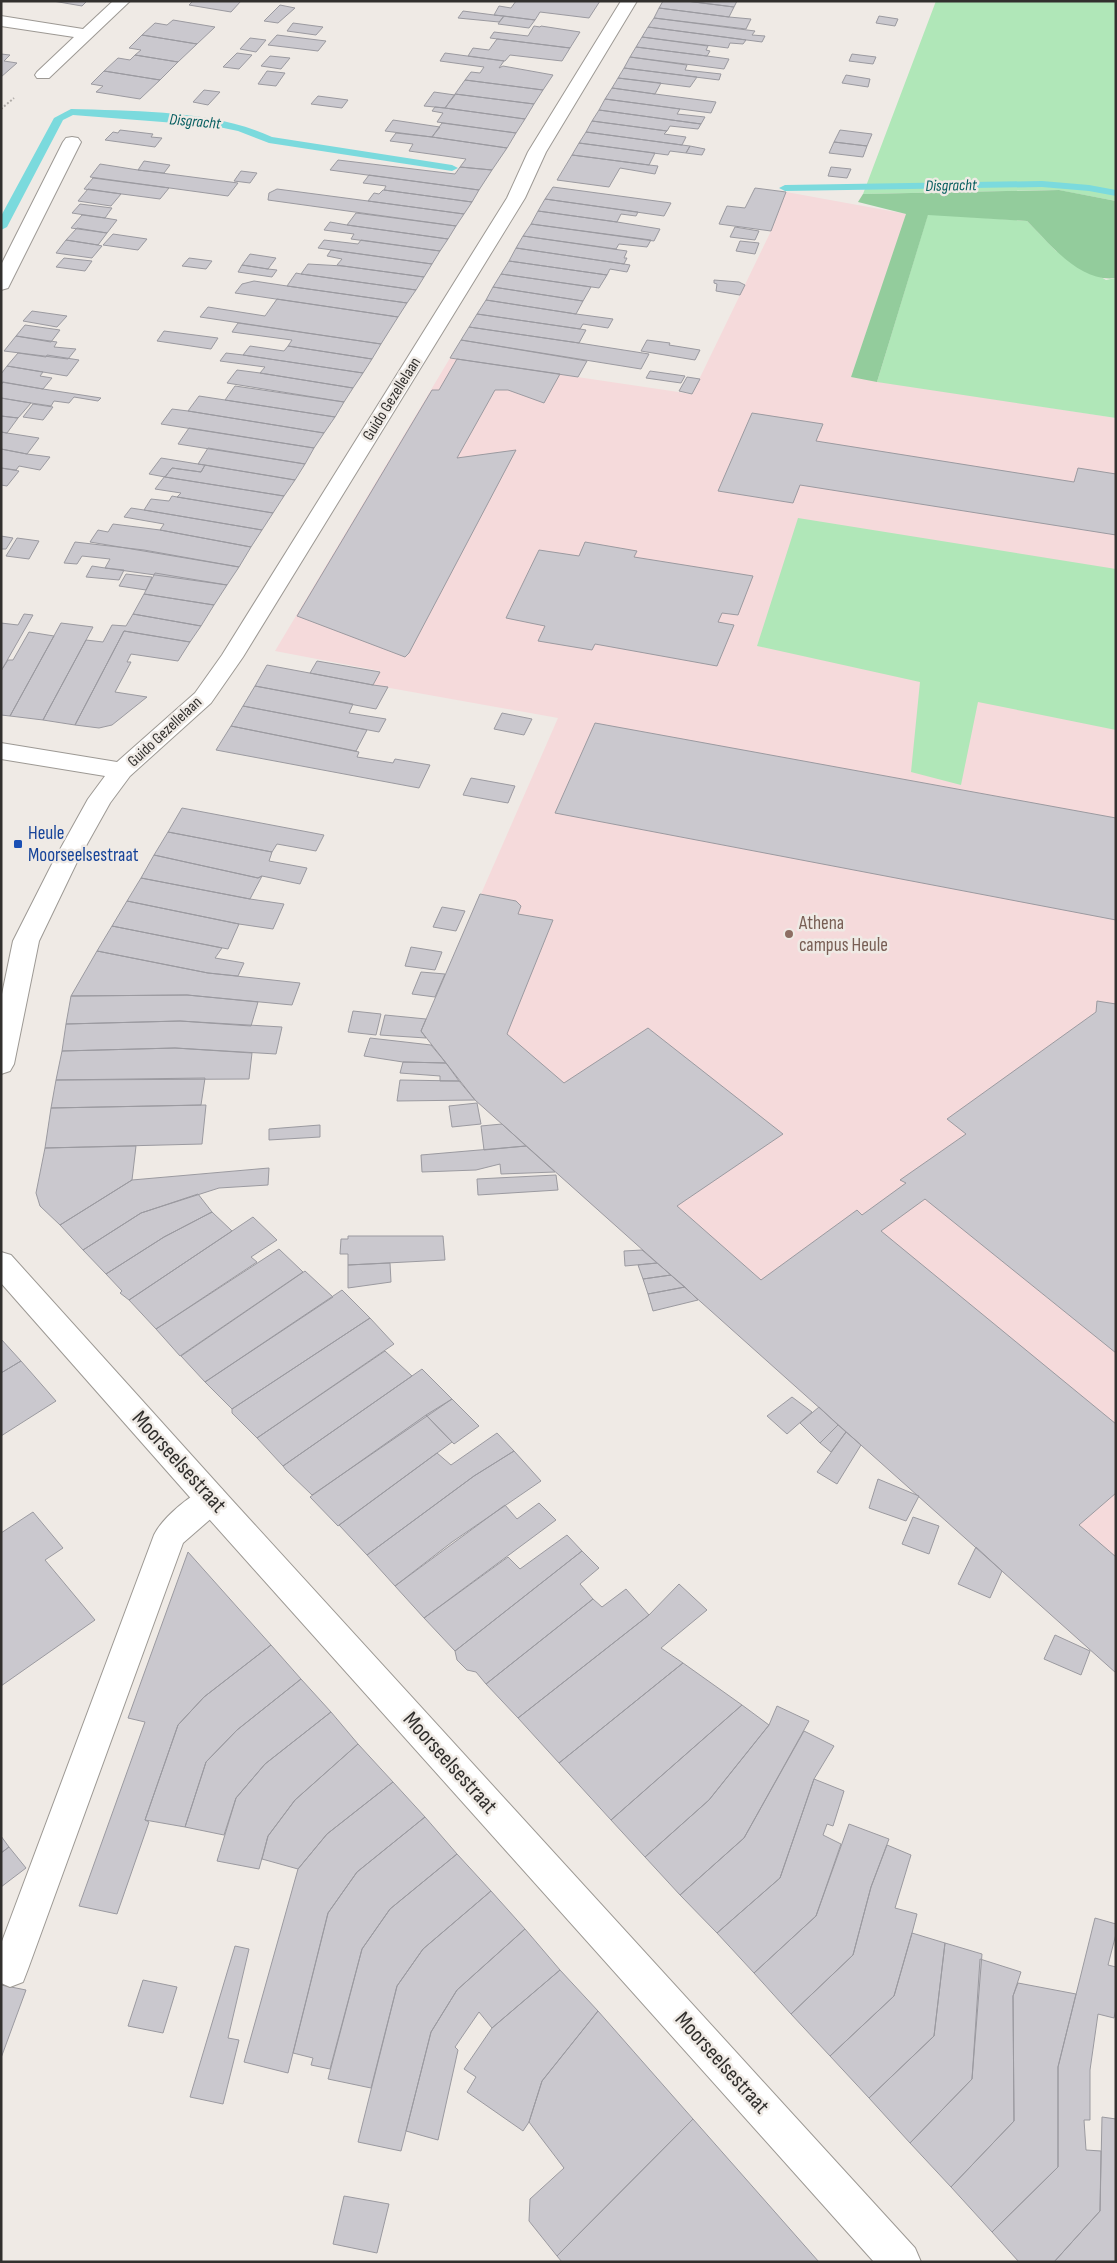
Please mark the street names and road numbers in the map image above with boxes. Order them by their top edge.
street label: Guido Gezellelaan [359,354,425,444]
street label: Guido Gezellelaan [124,693,206,771]
street label: Moorseelsestraat [126,1405,232,1519]
street label: Moorseelsestraat [397,1706,503,1820]
street label: Moorseelsestraat [669,2006,775,2120]

